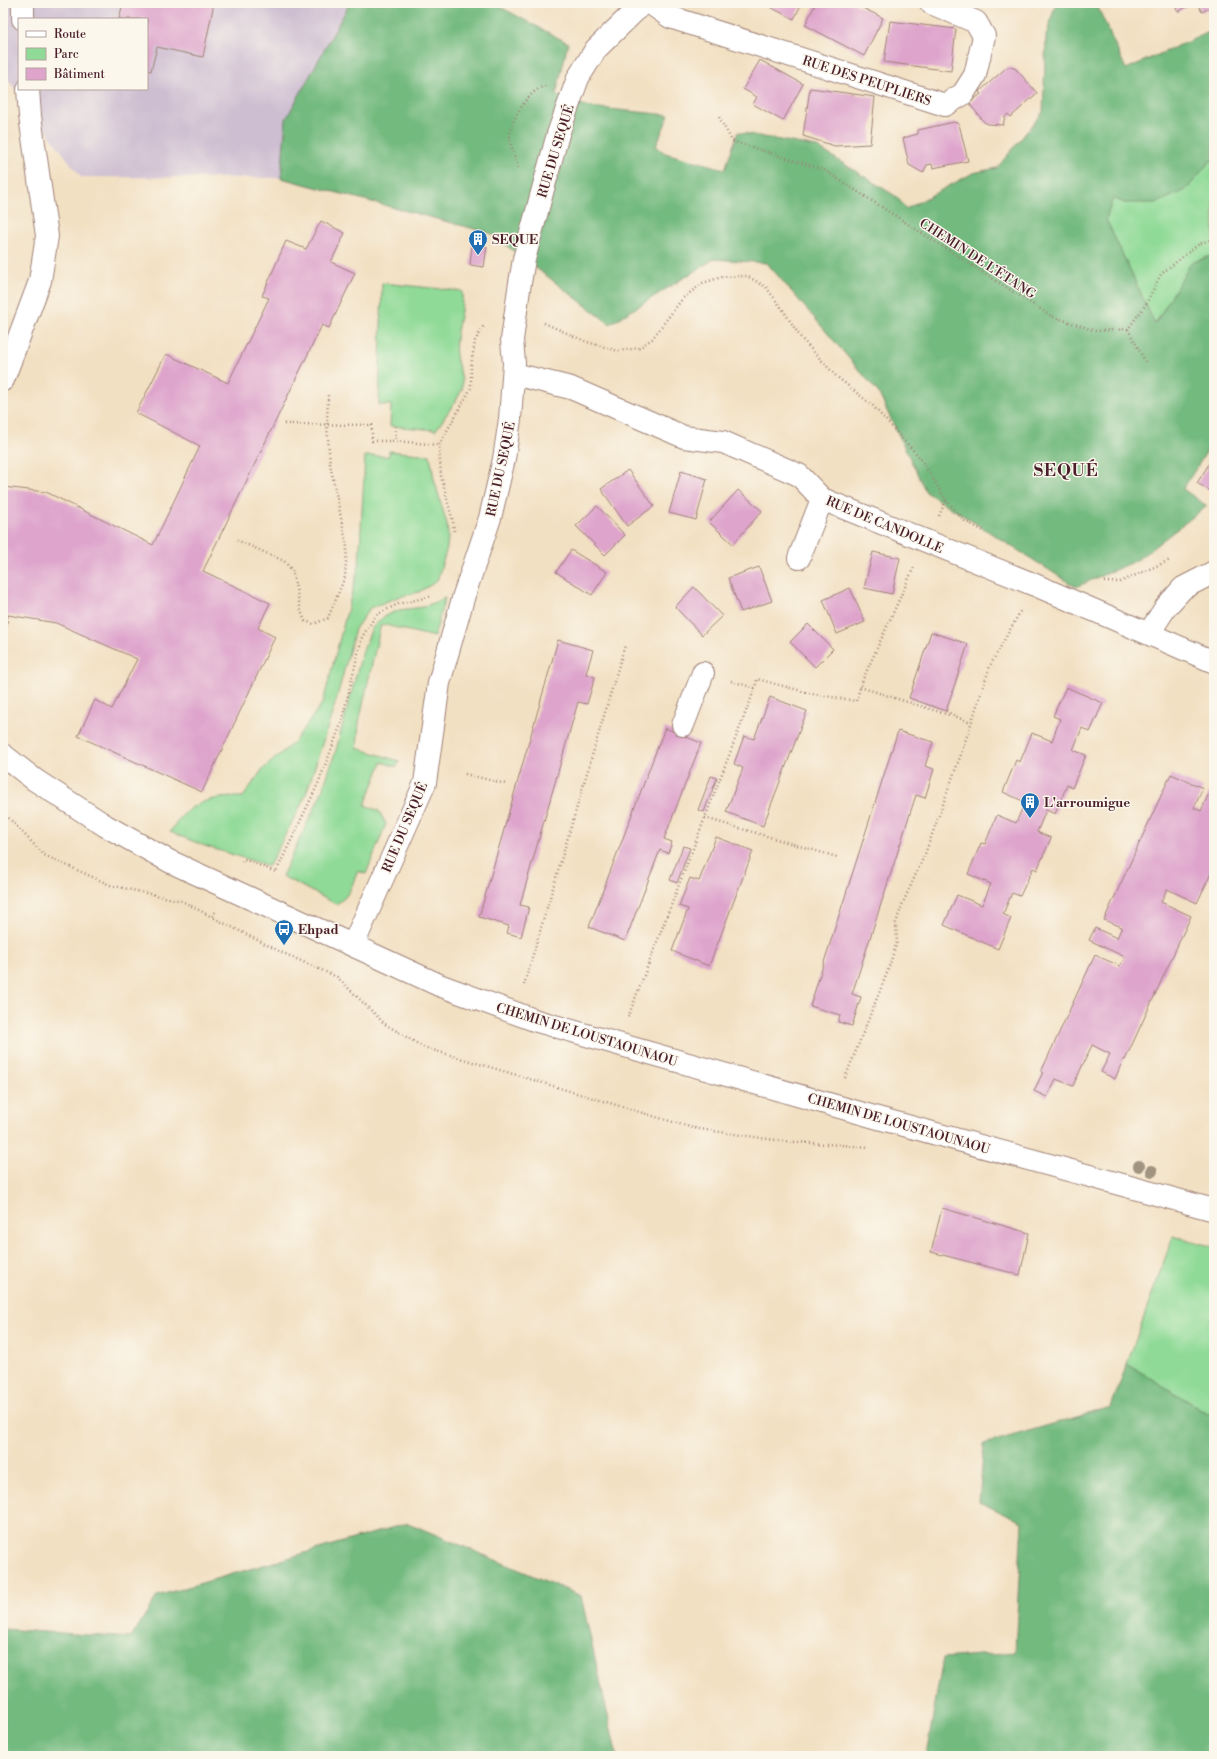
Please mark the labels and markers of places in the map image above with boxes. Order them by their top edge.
building icon: SEQUE [467,228,489,256]
place label: SEQUE [492,232,538,248]
building icon: L'arroumigue [1019,791,1041,819]
place label: L'arroumigue [1044,795,1130,811]
bus stop icon: Ehpad [273,918,295,946]
place label: Ehpad [298,922,339,938]

